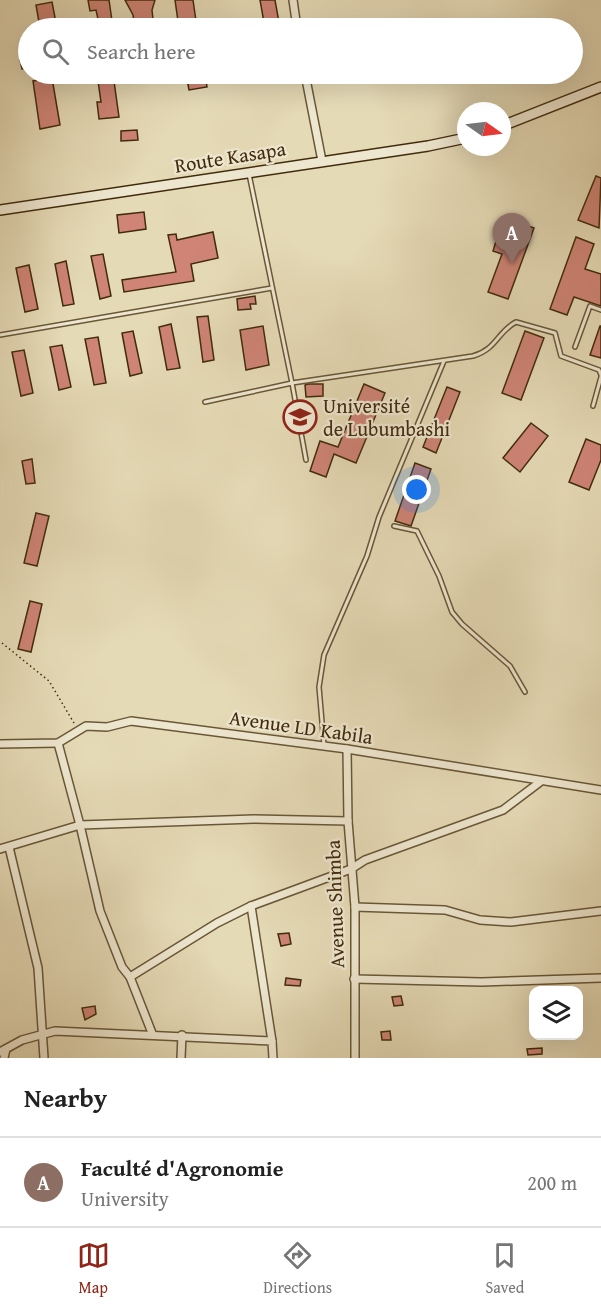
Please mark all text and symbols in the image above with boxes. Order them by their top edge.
search box [18,18,583,84]
icon: search [39,35,72,68]
text: Search here [87,35,196,67]
north arrow [457,102,511,156]
street label: Route Kasapa [172,133,288,180]
pin: A [492,214,532,263]
place label: Université de Lubumbashi [323,391,451,443]
school or university icon: Université de Lubumbashi [282,399,318,435]
your location [402,475,431,504]
street label: Avenue LD Kabila [228,702,375,751]
street label: Avenue Shimba [318,839,351,969]
map controls [529,986,583,1040]
button: layers [529,986,583,1040]
text: Nearby [24,1078,107,1117]
text: Faculté d'Agronomie [81,1152,283,1184]
text: A [37,1168,50,1197]
text: 200 m [527,1168,577,1197]
text: University [81,1184,169,1213]
tab: Map [77,1239,110,1299]
tab: Directions [263,1239,332,1299]
tab: Saved [485,1239,524,1299]

